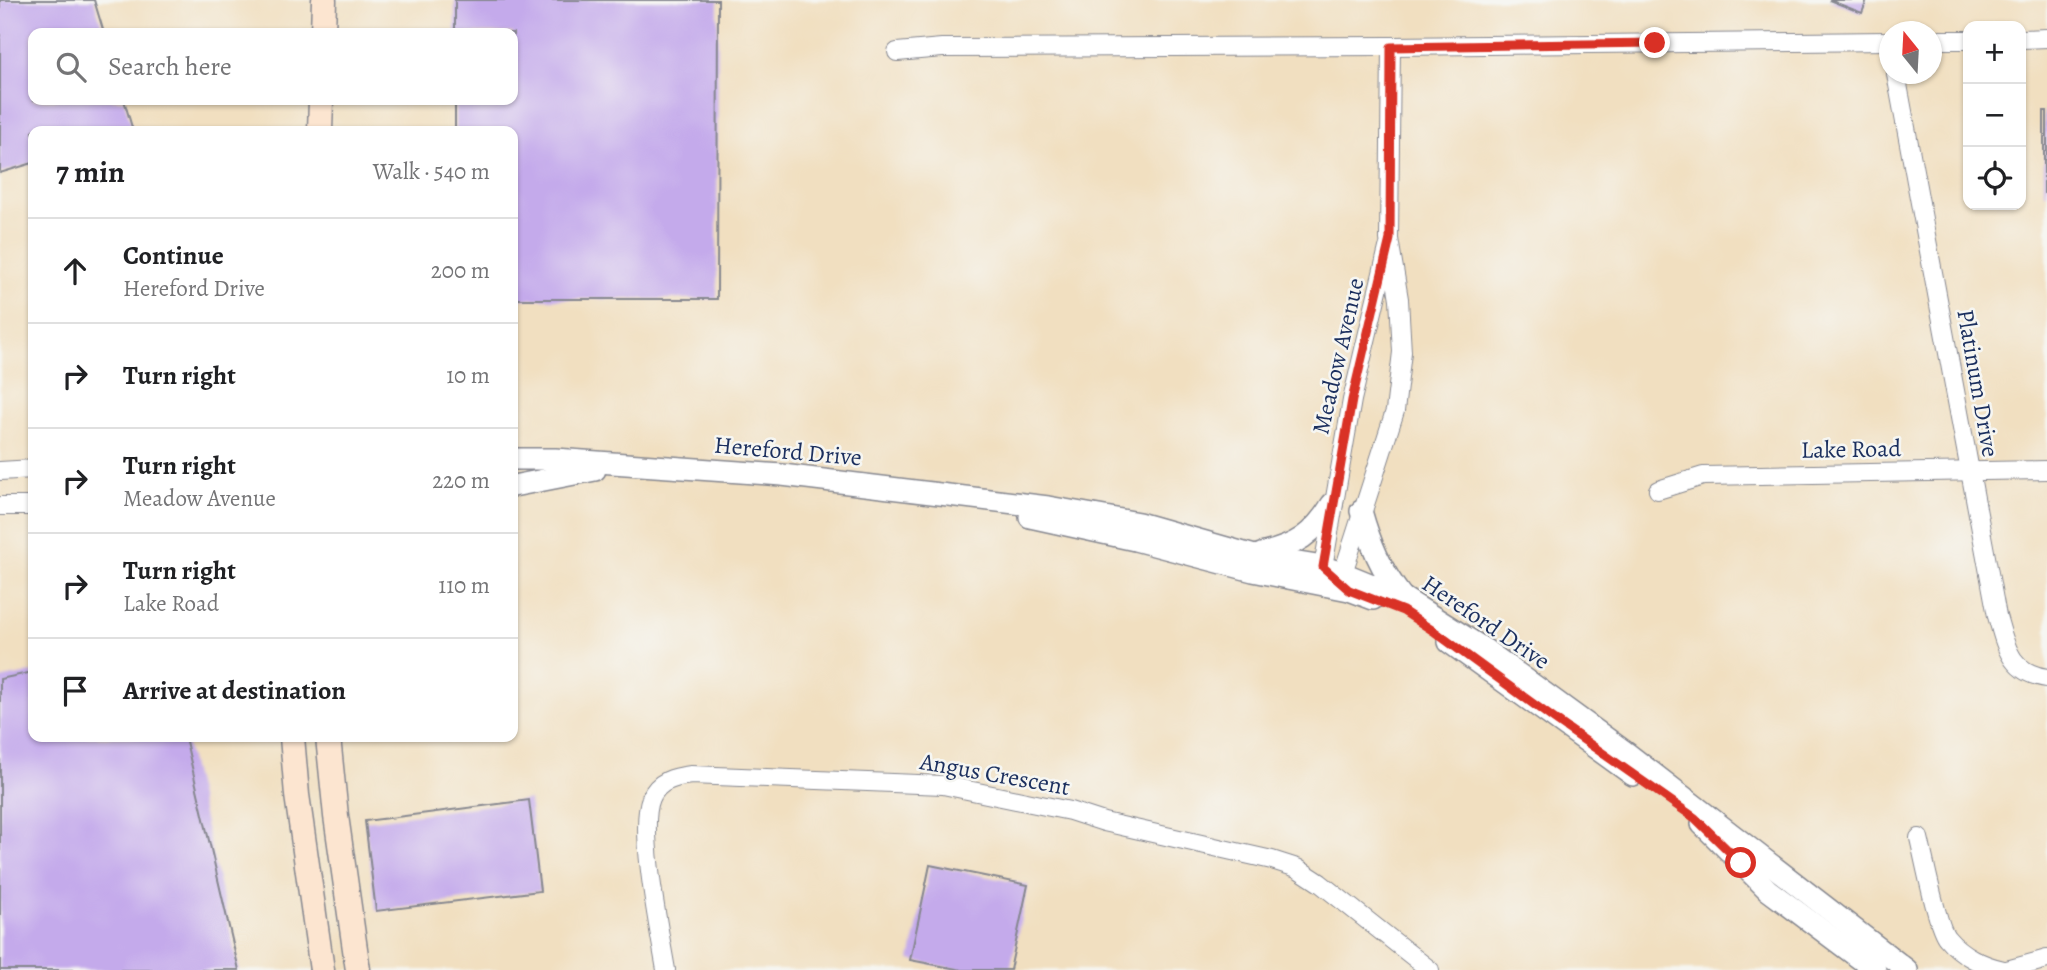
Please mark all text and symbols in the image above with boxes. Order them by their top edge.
north arrow [1879,21,1942,84]
map controls [1963,21,2026,210]
button: + [1963,21,2026,84]
route end [1639,27,1670,58]
search box [28,28,518,105]
icon: search [52,48,90,86]
text: Search here [108,49,232,84]
button: − [1963,84,2026,147]
button: locate [1963,147,2026,210]
text: 7 min [56,152,125,192]
text: Walk · 540 m [373,156,490,187]
text: Continue [123,238,224,273]
icon: ahead [56,252,94,290]
text: 200 m [431,255,490,286]
text: Hereford Drive [123,273,265,304]
street label: Meadow Avenue [1304,275,1372,437]
street label: Platinum Drive [1949,307,2007,459]
icon: right [56,357,94,395]
text: Turn right [123,358,236,393]
text: 10 m [446,360,490,391]
street label: Hereford Drive [713,429,863,473]
street label: Lake Road [1801,432,1902,466]
text: Turn right [123,448,236,483]
icon: right [56,462,94,500]
text: 220 m [432,465,490,496]
text: Meadow Avenue [123,483,276,514]
text: Turn right [123,553,236,588]
icon: right [56,567,94,605]
street label: Hereford Drive [1416,567,1556,677]
text: 110 m [438,570,490,601]
text: Lake Road [123,588,219,619]
icon: arrive [56,672,94,710]
text: Arrive at destination [123,673,346,708]
street label: Angus Crescent [917,745,1073,803]
route start [1725,847,1756,878]

